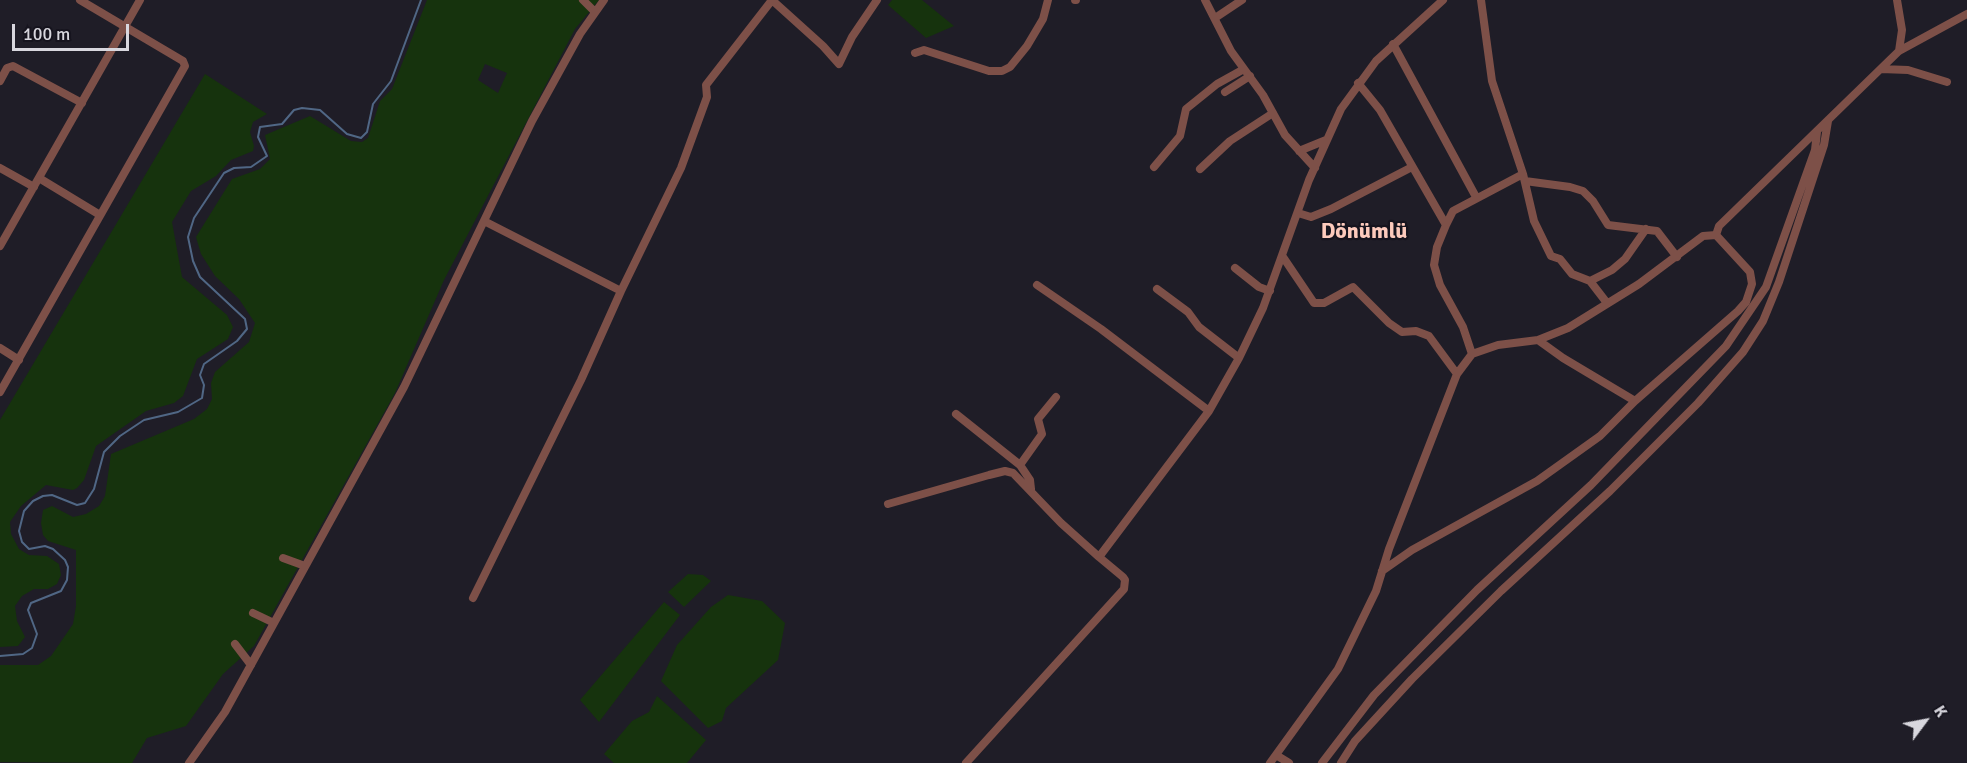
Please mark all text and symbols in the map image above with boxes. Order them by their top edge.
scale bar [15,12,132,50]
text: 100 m [23,23,70,45]
district label: Dönümlü [1321,219,1407,245]
north arrow [1895,691,1955,751]
text: K [1929,702,1951,721]

